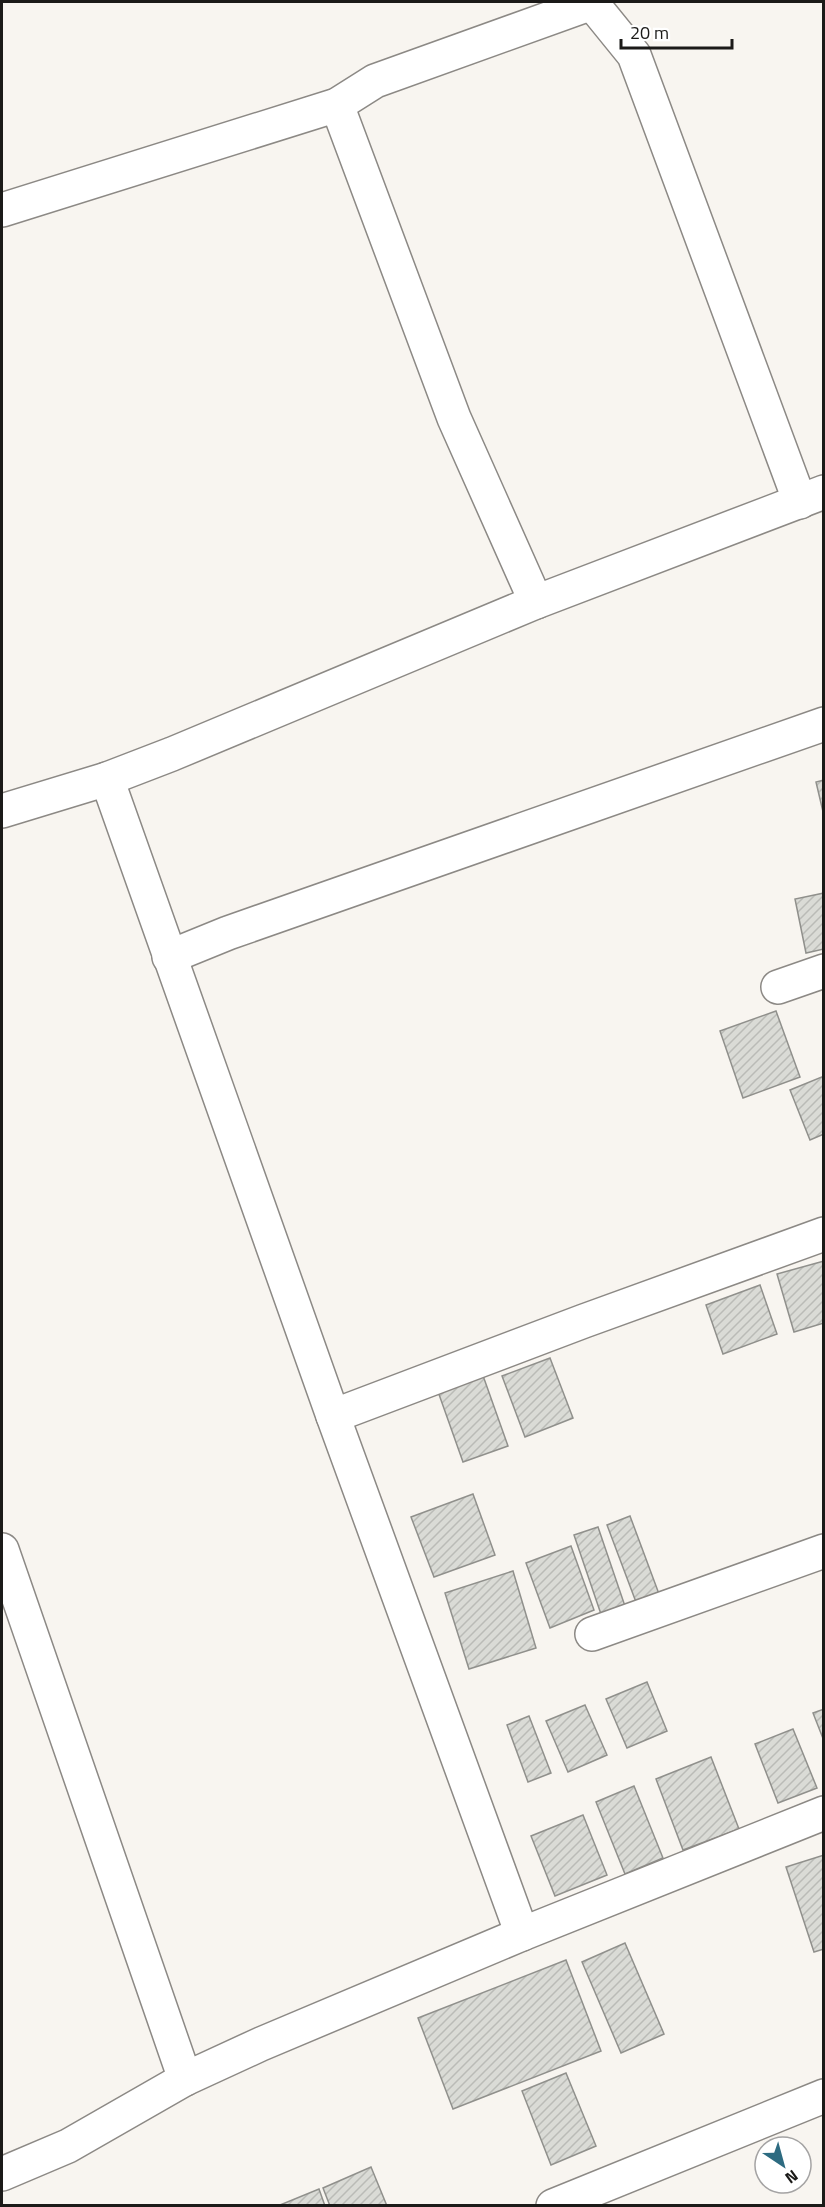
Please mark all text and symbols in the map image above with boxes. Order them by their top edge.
scale bar [621,12,732,50]
text: 20 m [630,19,669,46]
north arrow [753,2135,813,2195]
text: N [780,2164,803,2190]

